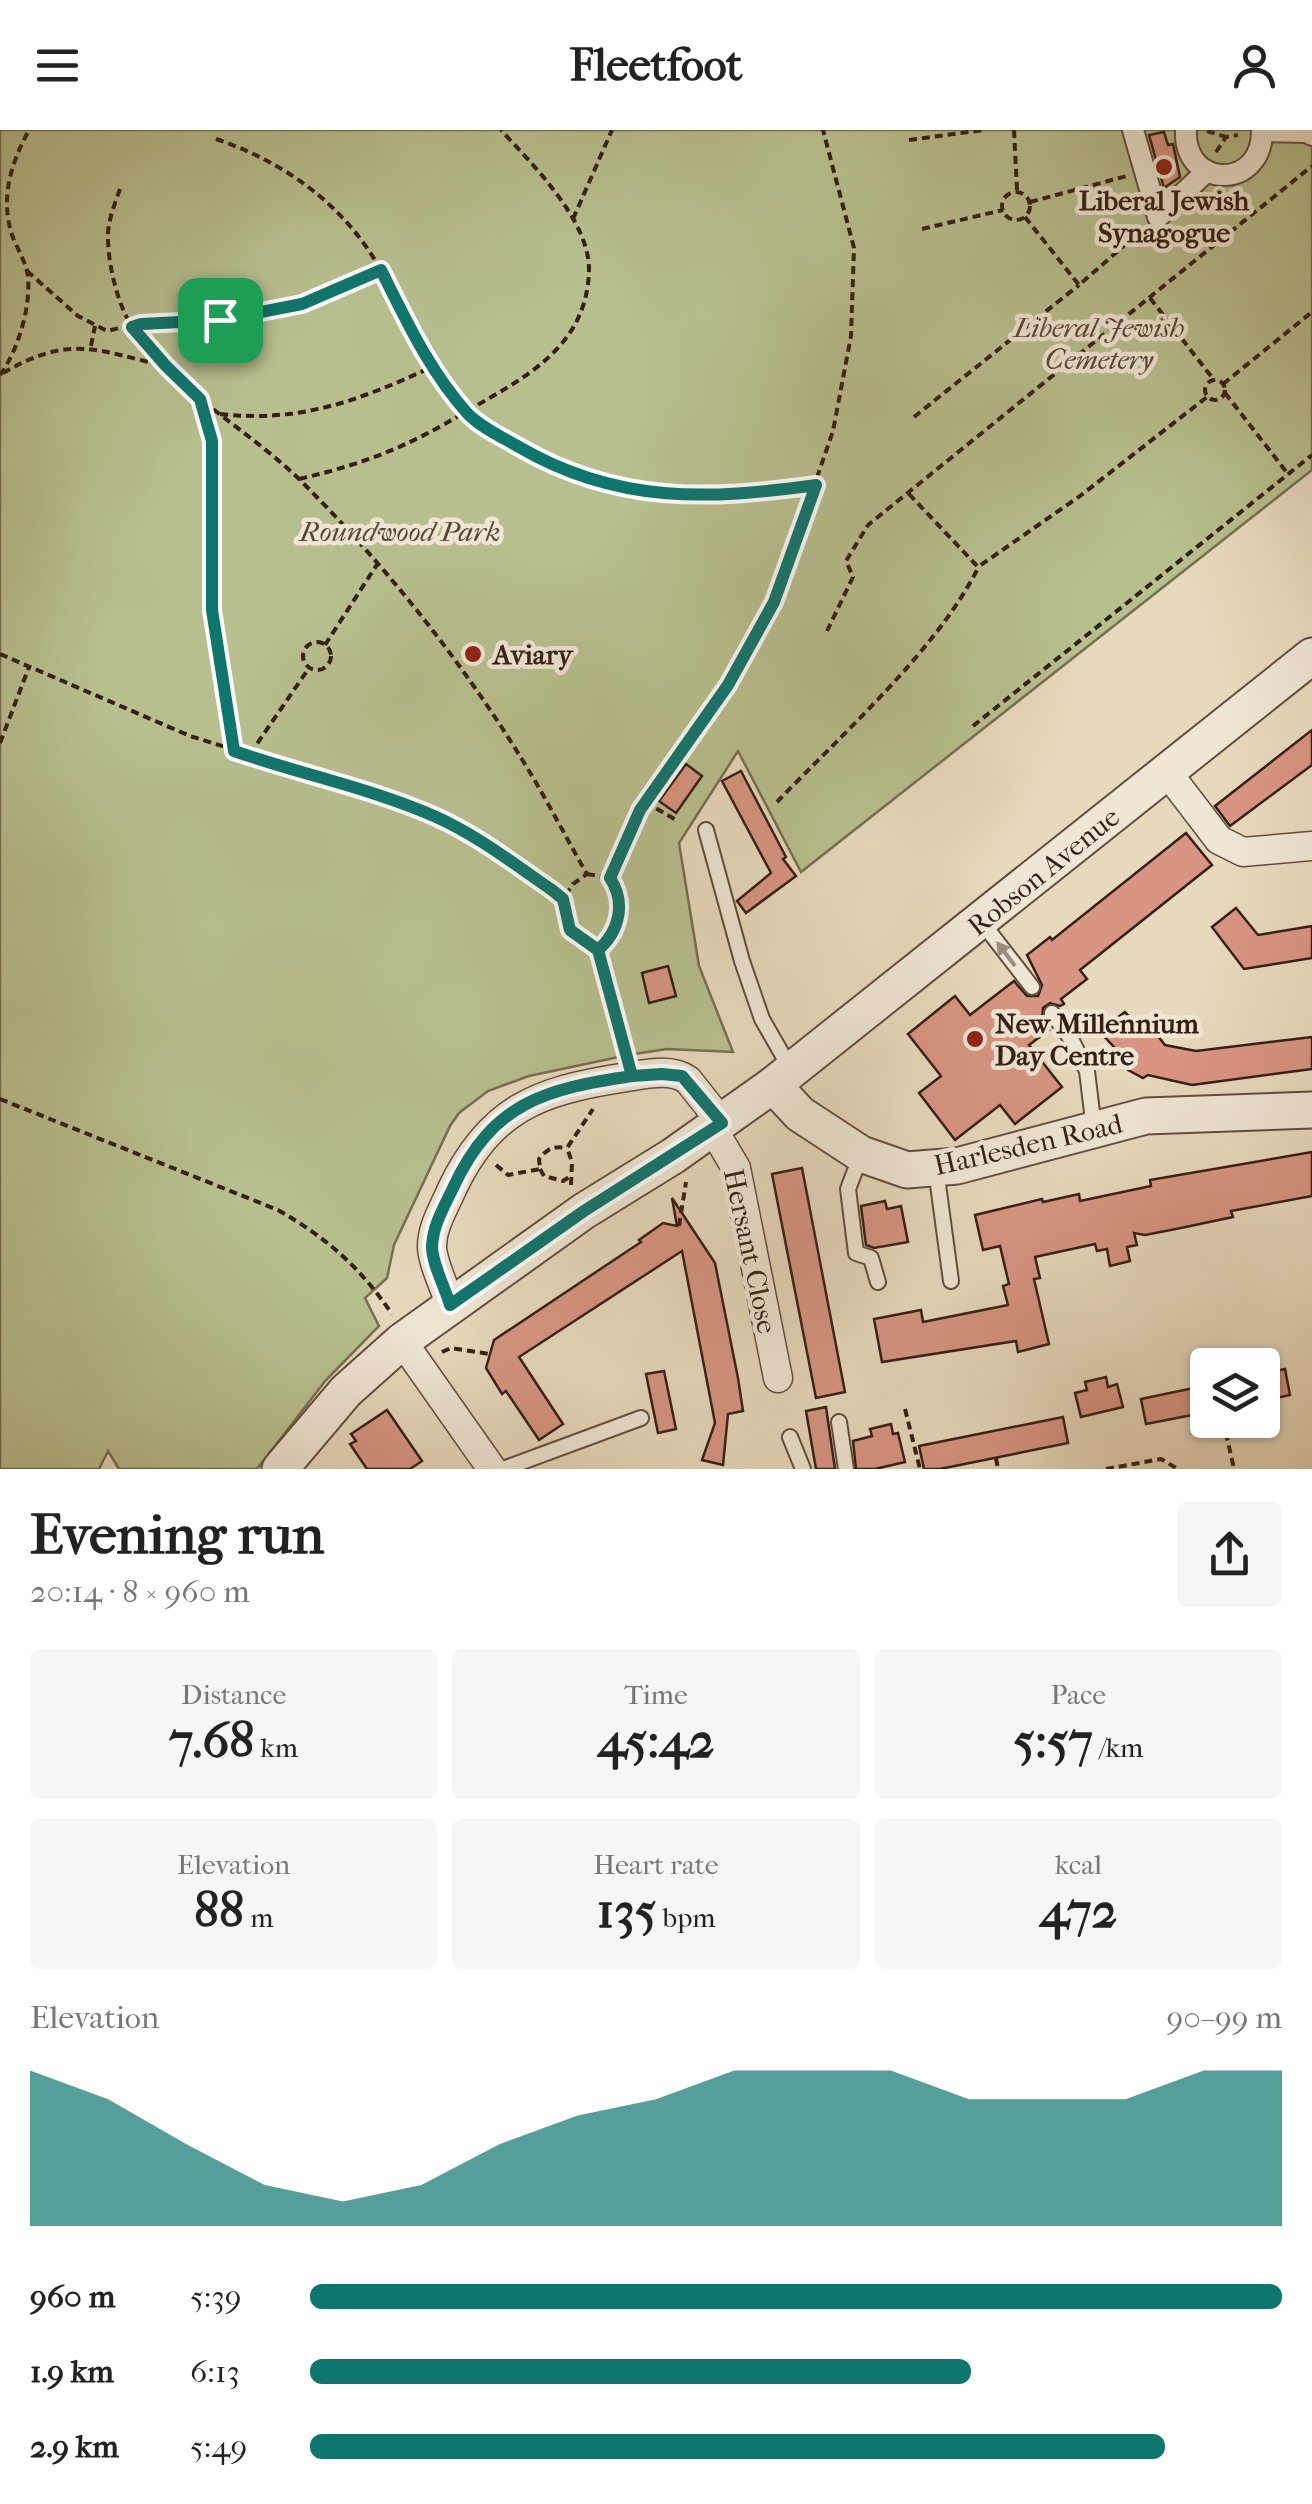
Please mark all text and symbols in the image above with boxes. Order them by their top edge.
icon: menu [30,38,85,93]
icon: person [1227,38,1282,93]
text: Fleetfoot [570,39,742,92]
marker: Liberal Jewish Synagogue [1153,156,1175,178]
place label: Liberal Jewish Synagogue [1079,184,1250,249]
pin [178,278,263,363]
icon: arrive [193,293,248,348]
park label: Liberal Jewish Cemetery [1012,311,1184,376]
park label: Roundwood Park [298,515,500,548]
place label: Aviary [491,638,575,671]
marker: Aviary [462,643,484,665]
street label: Robson Avenue [961,800,1126,943]
one-way arrow [997,941,1017,967]
place label: New Millennium Day Centre [995,1007,1200,1072]
marker: New Millennium Day Centre [964,1028,986,1050]
street label: Harlesden Road [931,1107,1126,1182]
street label: Hersant Close [717,1166,784,1337]
map controls [1190,1348,1280,1438]
button: layers [1190,1348,1280,1438]
button: share [1177,1502,1282,1607]
text: Evening run [30,1503,324,1567]
text: 20:14 · 8 × 960 m [30,1573,250,1610]
text: Distance [181,1678,286,1711]
text: Time [624,1678,688,1711]
text: Pace [1050,1678,1106,1711]
text: 7.68 [169,1711,254,1770]
text: 45:42 [597,1711,715,1770]
text: 5:57 [1013,1711,1093,1770]
text: km [254,1731,298,1764]
text: /km [1093,1731,1143,1764]
text: Elevation [177,1848,290,1881]
text: Heart rate [593,1848,719,1881]
text: kcal [1055,1848,1102,1881]
text: 88 [194,1881,244,1940]
text: 135 [597,1881,656,1940]
text: 472 [1039,1881,1117,1940]
text: m [244,1901,273,1934]
text: bpm [656,1901,715,1934]
text: Elevation [30,1999,159,2036]
text: 90–99 m [1167,1999,1282,2036]
text: 960 m [30,2278,115,2315]
text: 5:39 [190,2278,241,2315]
text: 1.9 km [30,2353,114,2390]
text: 6:13 [190,2353,240,2390]
text: 2.9 km [30,2428,119,2465]
text: 5:49 [190,2428,247,2465]

